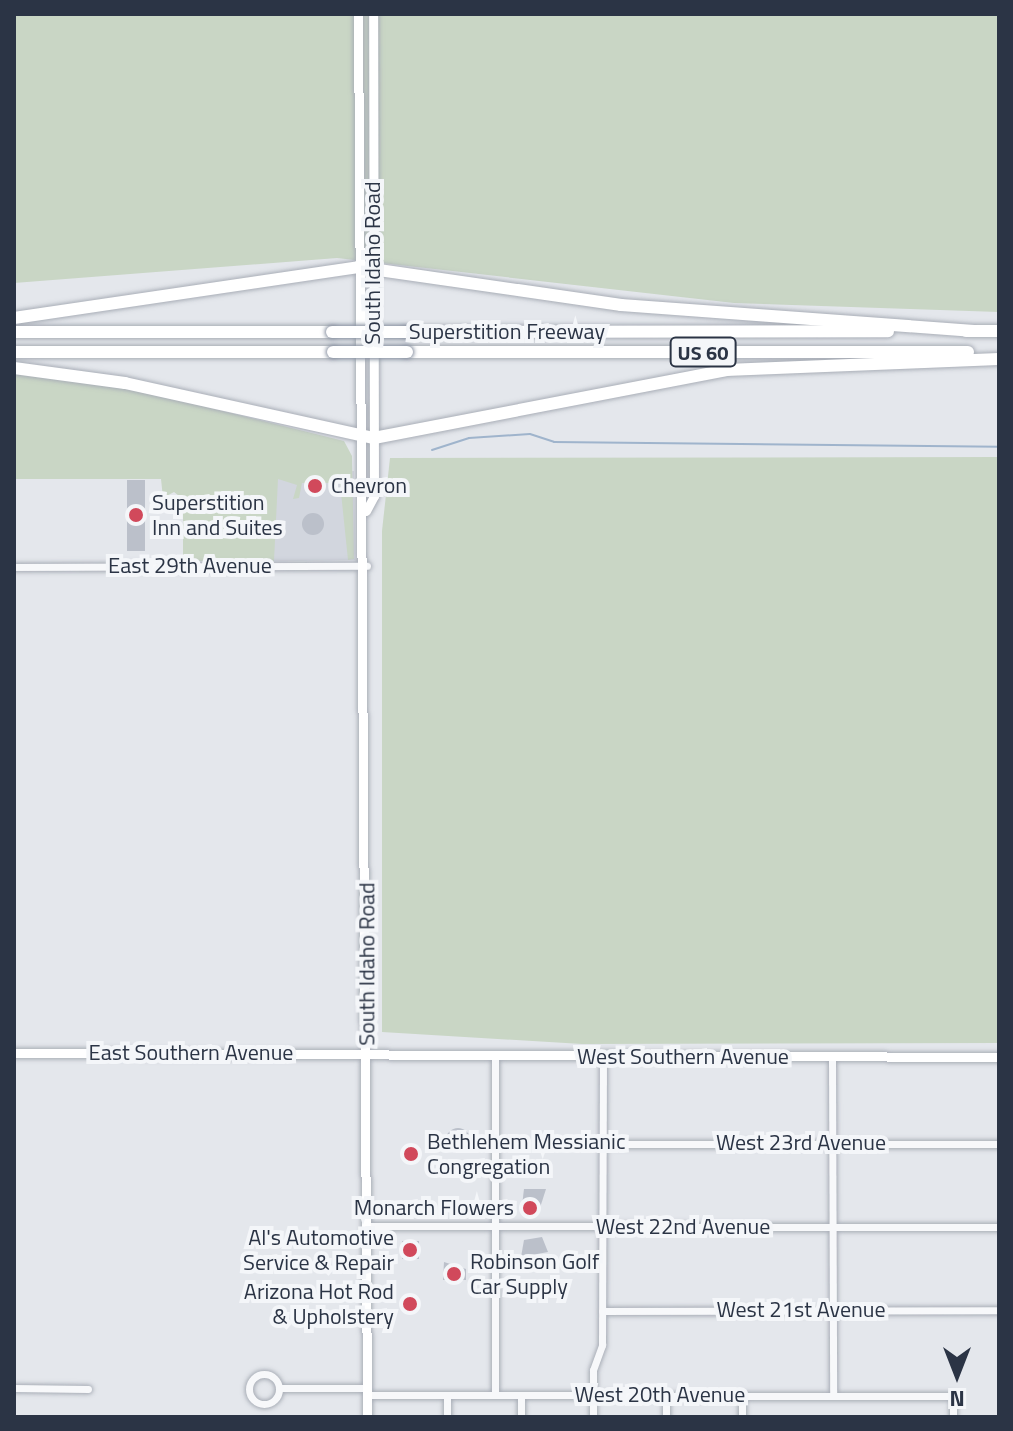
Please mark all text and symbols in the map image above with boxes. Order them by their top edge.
street label: South Idaho Road [360,181,386,345]
street label: Superstition Freeway [409,319,605,345]
road number: US 60 [669,336,737,368]
place label: Chevron [331,473,407,499]
marker: Chevron [306,477,324,495]
place label: Superstition Inn and Suites [152,489,283,540]
marker: Superstition Inn and Suites [127,506,145,524]
street label: East 29th Avenue [108,553,272,579]
street label: South Idaho Road [354,882,380,1046]
street label: East Southern Avenue [89,1040,293,1066]
street label: West Southern Avenue [577,1044,789,1070]
place label: Bethlehem Messianic Congregation [427,1128,625,1180]
street label: West 23rd Avenue [716,1130,886,1156]
marker: Bethlehem Messianic Congregation [402,1145,420,1163]
place label: Monarch Flowers [354,1195,514,1221]
marker: Monarch Flowers [521,1199,539,1217]
street label: West 22nd Avenue [596,1214,770,1240]
place label: Al's Automotive Service & Repair [243,1224,394,1276]
marker: Al's Automotive Service & Repair [401,1241,419,1259]
place label: Robinson Golf Car Supply [470,1248,599,1300]
marker: Robinson Golf Car Supply [445,1265,463,1283]
place label: Arizona Hot Rod & Upholstery [244,1278,394,1330]
marker: Arizona Hot Rod & Upholstery [401,1295,419,1313]
street label: West 21st Avenue [716,1297,886,1323]
north arrow [917,1335,997,1415]
street label: West 20th Avenue [575,1382,745,1408]
text: N [949,1382,965,1416]

